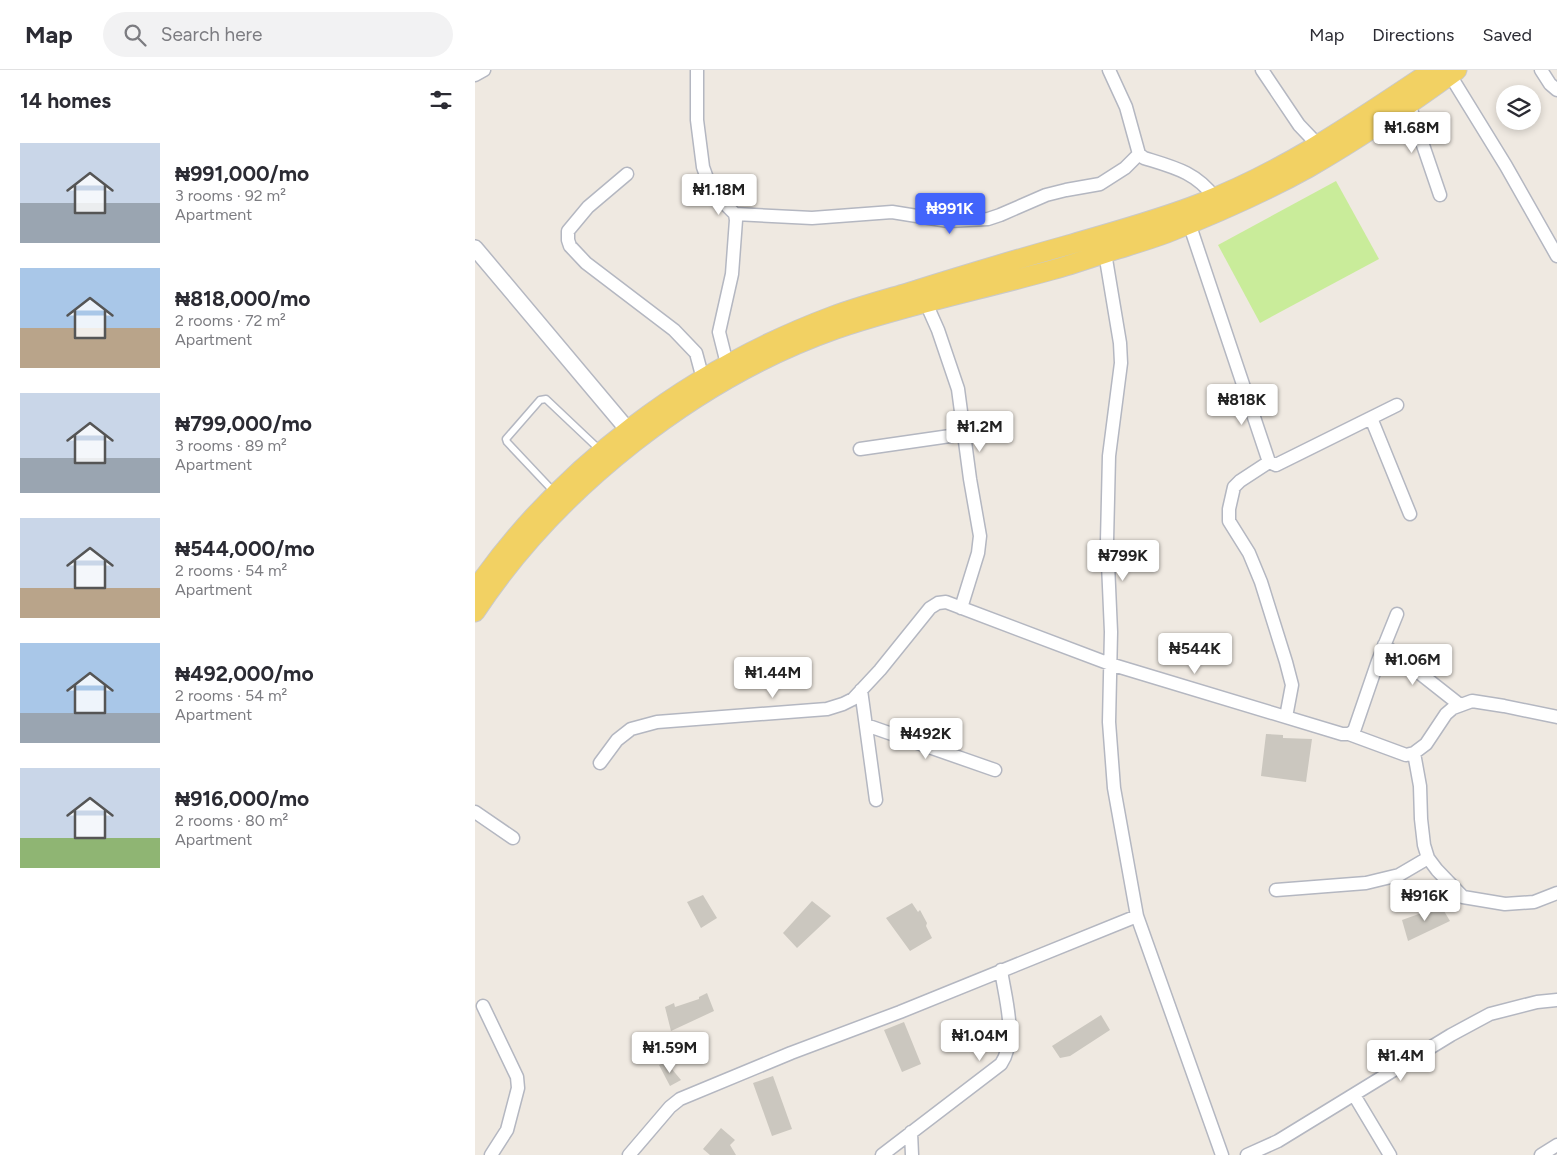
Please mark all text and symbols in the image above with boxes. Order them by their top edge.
search box [103,12,453,57]
text: Map [25,20,73,49]
icon: search [121,21,149,49]
text: Search here [161,23,262,46]
text: Map [1309,24,1344,46]
text: Directions [1372,24,1454,46]
text: Saved [1482,24,1532,46]
map controls [1496,85,1541,130]
button: layers [1496,85,1541,130]
icon: filters [427,86,455,114]
text: 14 homes [20,88,111,113]
pin: ₦1.68M [1371,112,1453,154]
text: ₦1.68M [1384,118,1440,137]
text: ₦991,000/mo [175,161,309,186]
icon: home [60,163,120,223]
pin: ₦1.18M [678,174,760,216]
text: ₦1.18M [693,180,745,199]
text: 3 rooms · 92 m² [175,186,286,205]
pin: ₦991K [915,192,985,235]
text: ₦991K [926,199,974,218]
text: Apartment [175,205,252,224]
text: ₦818,000/mo [175,286,311,311]
icon: home [60,288,120,348]
text: 2 rooms · 72 m² [175,311,286,330]
text: Apartment [175,330,252,349]
pin: ₦818K [1207,384,1277,426]
text: ₦818K [1218,390,1266,409]
pin: ₦1.2M [945,410,1015,453]
text: ₦799,000/mo [175,411,312,436]
icon: home [60,413,120,473]
text: ₦1.2M [957,417,1003,436]
text: 3 rooms · 89 m² [175,436,287,455]
text: Apartment [175,455,252,474]
text: ₦544,000/mo [175,536,315,561]
icon: home [60,538,120,598]
pin: ₦799K [1088,540,1158,582]
text: ₦799K [1098,546,1148,565]
text: 2 rooms · 54 m² [175,561,287,580]
text: Apartment [175,580,252,599]
pin: ₦544K [1160,632,1230,675]
text: ₦544K [1169,639,1221,658]
pin: ₦1.06M [1372,644,1454,686]
text: ₦1.06M [1385,650,1441,669]
pin: ₦1.44M [732,656,814,699]
text: ₦492,000/mo [175,661,314,686]
icon: home [60,663,120,723]
text: ₦1.44M [745,663,801,682]
text: 2 rooms · 54 m² [175,686,287,705]
text: Apartment [175,705,252,724]
pin: ₦492K [891,718,961,760]
text: ₦492K [901,724,951,743]
text: ₦916,000/mo [175,786,309,811]
icon: home [60,788,120,848]
text: 2 rooms · 80 m² [175,811,288,830]
text: Apartment [175,830,252,849]
pin: ₦916K [1390,880,1460,922]
text: ₦916K [1401,886,1449,905]
pin: ₦1.04M [939,1020,1021,1062]
text: ₦1.04M [952,1026,1008,1045]
pin: ₦1.59M [629,1032,711,1074]
text: ₦1.59M [643,1038,697,1057]
pin: ₦1.4M [1366,1040,1436,1082]
text: ₦1.4M [1378,1046,1424,1065]

